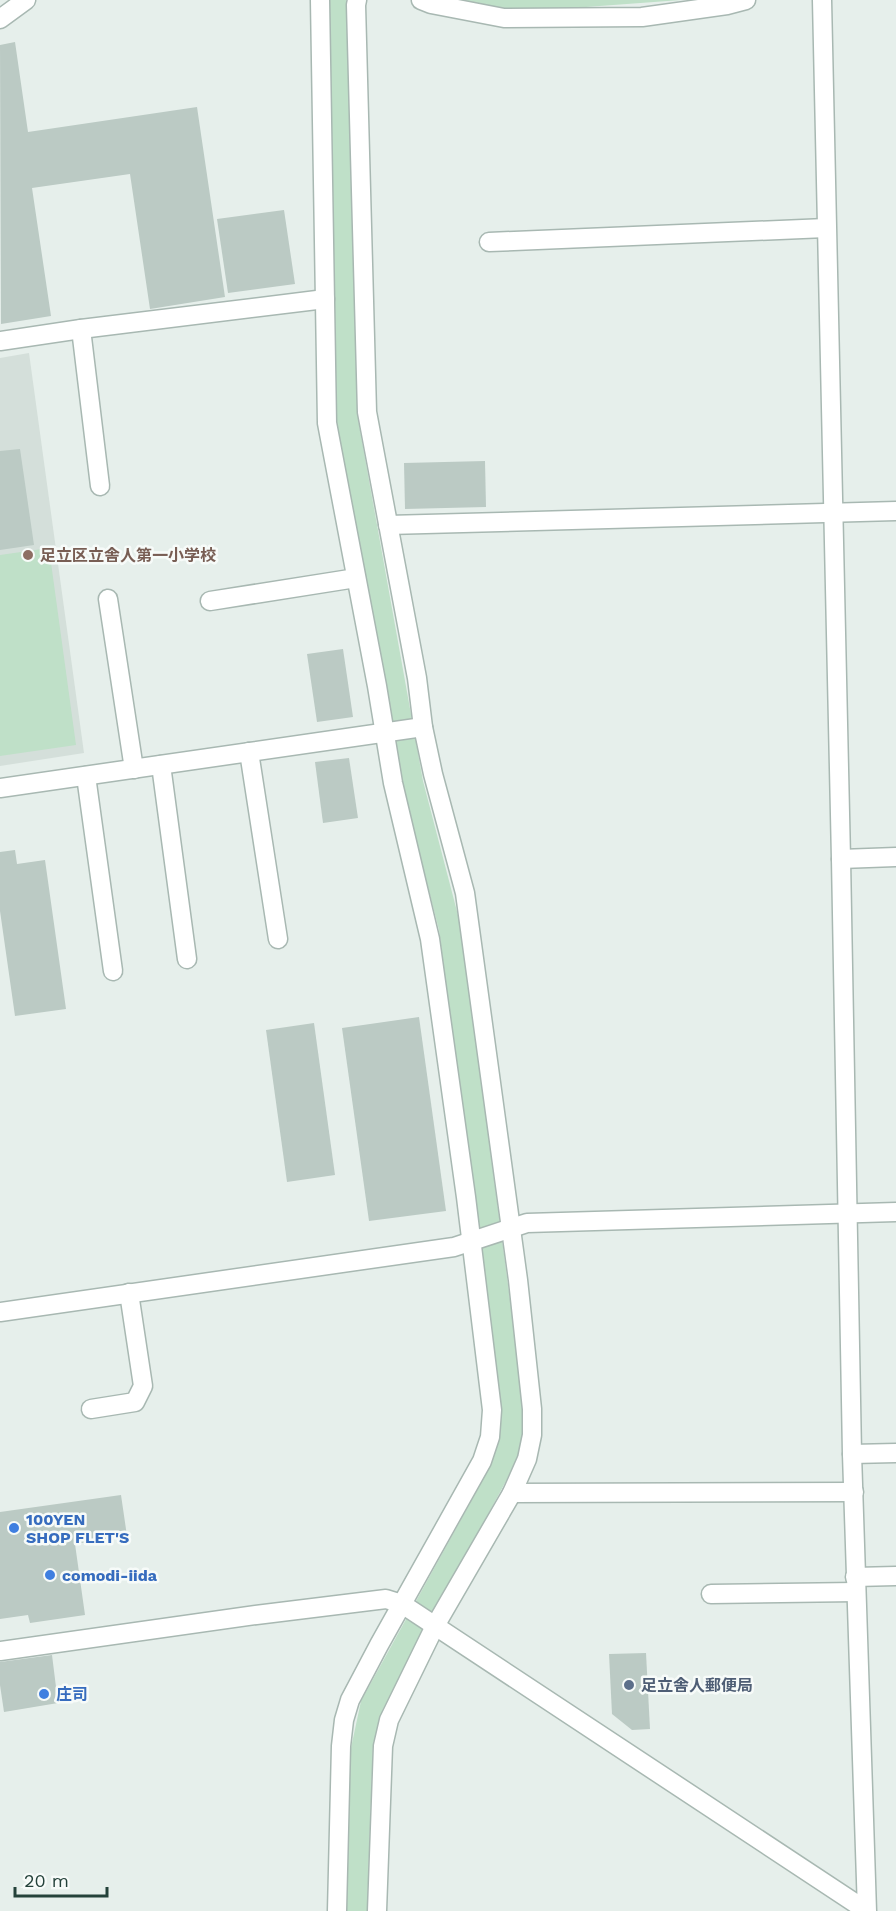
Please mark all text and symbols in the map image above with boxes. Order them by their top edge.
place label: 足立区立舎人第一小学校 [40,546,216,565]
marker: 足立区立舎人第一小学校 [21,548,35,562]
place label: 100YEN SHOP FLET'S [26,1510,129,1547]
marker: 100YEN SHOP FLET'S [7,1521,21,1535]
place label: comodi-iida [62,1566,158,1585]
marker: comodi-iida [43,1568,57,1582]
place label: 足立舎人郵便局 [641,1676,753,1695]
marker: 足立舎人郵便局 [622,1678,636,1692]
place label: 庄司 [56,1685,88,1704]
marker: 庄司 [37,1687,51,1701]
scale bar [15,1860,106,1898]
text: 20 m [24,1870,69,1891]

